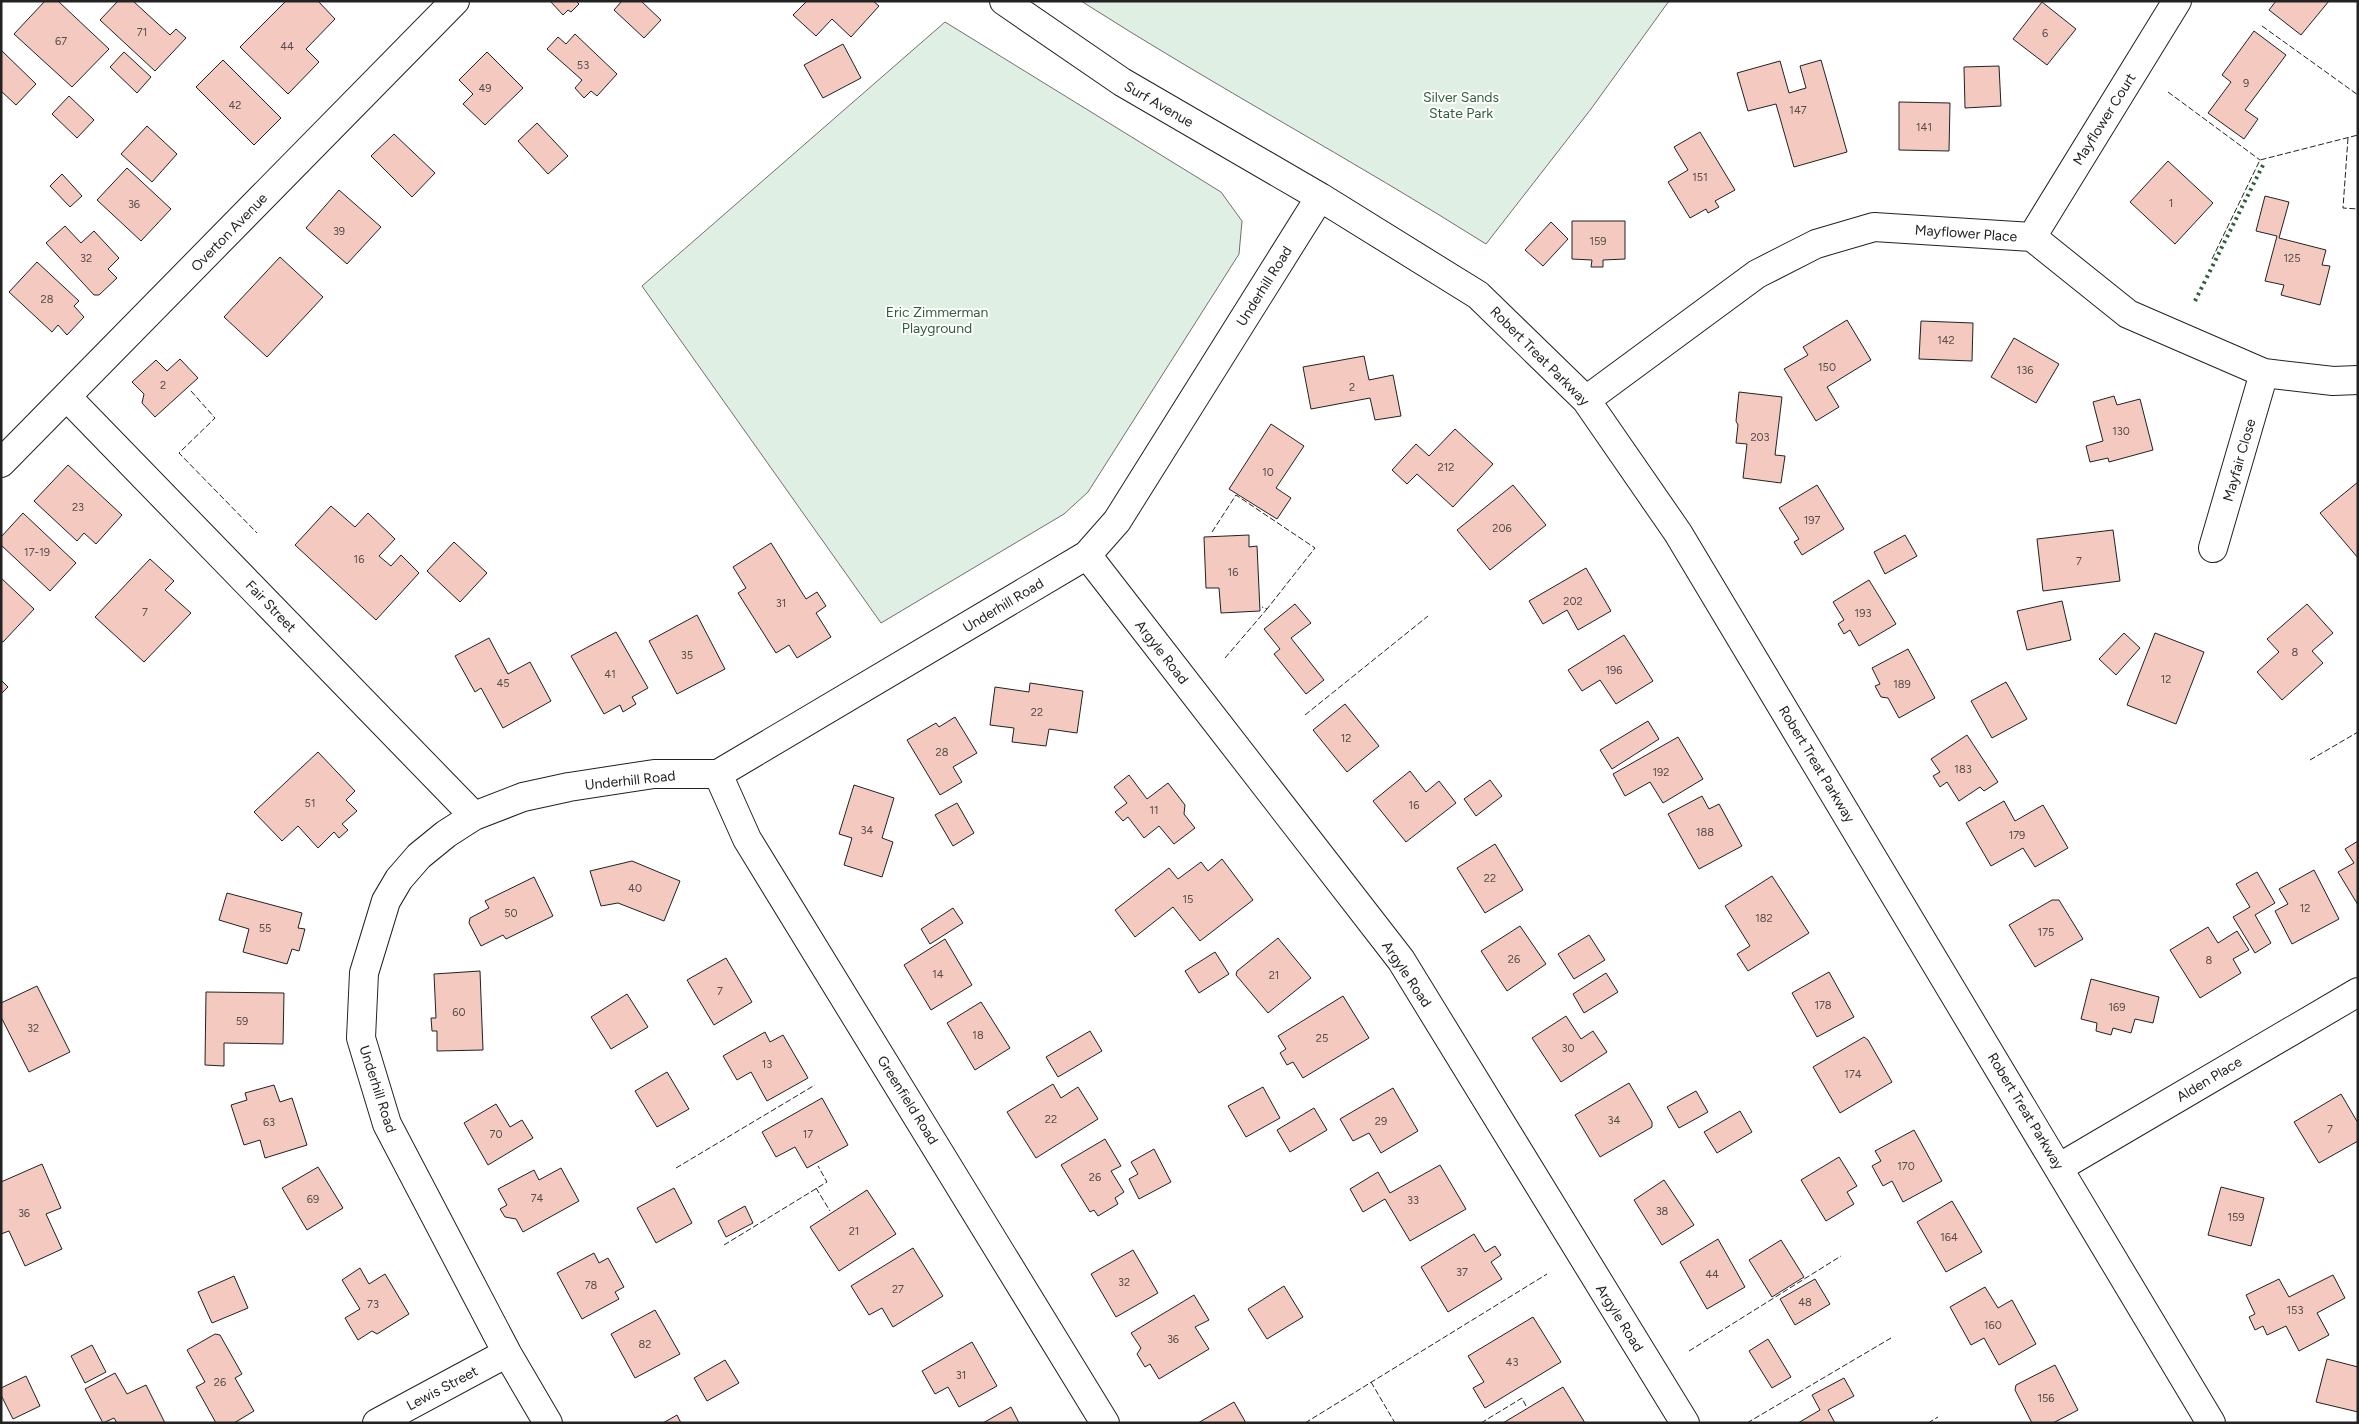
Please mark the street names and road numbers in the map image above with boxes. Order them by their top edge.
street label: Mayflower Court [2069,70,2139,168]
street label: Surf Avenue [1121,78,1197,131]
street label: Overton Avenue [188,189,271,275]
street label: Mayflower Place [1914,221,2018,246]
street label: Underhill Road [1233,243,1296,329]
street label: Robert Treat Parkway [1486,303,1593,410]
street label: Mayfair Close [2220,416,2260,504]
street label: Underhill Road [960,575,1047,636]
street label: Fair Street [242,577,299,636]
street label: Argyle Road [1131,617,1192,688]
street label: Robert Treat Parkway [1775,703,1859,826]
street label: Underhill Road [584,767,676,794]
street label: Argyle Road [1378,938,1435,1011]
street label: Underhill Road [355,1043,400,1135]
street label: Robert Treat Parkway [1984,1050,2068,1173]
street label: Greenfield Road [873,1053,942,1148]
street label: Alden Place [2173,1053,2245,1106]
street label: Argyle Road [1592,1281,1647,1355]
street label: Lewis Street [404,1363,481,1414]

